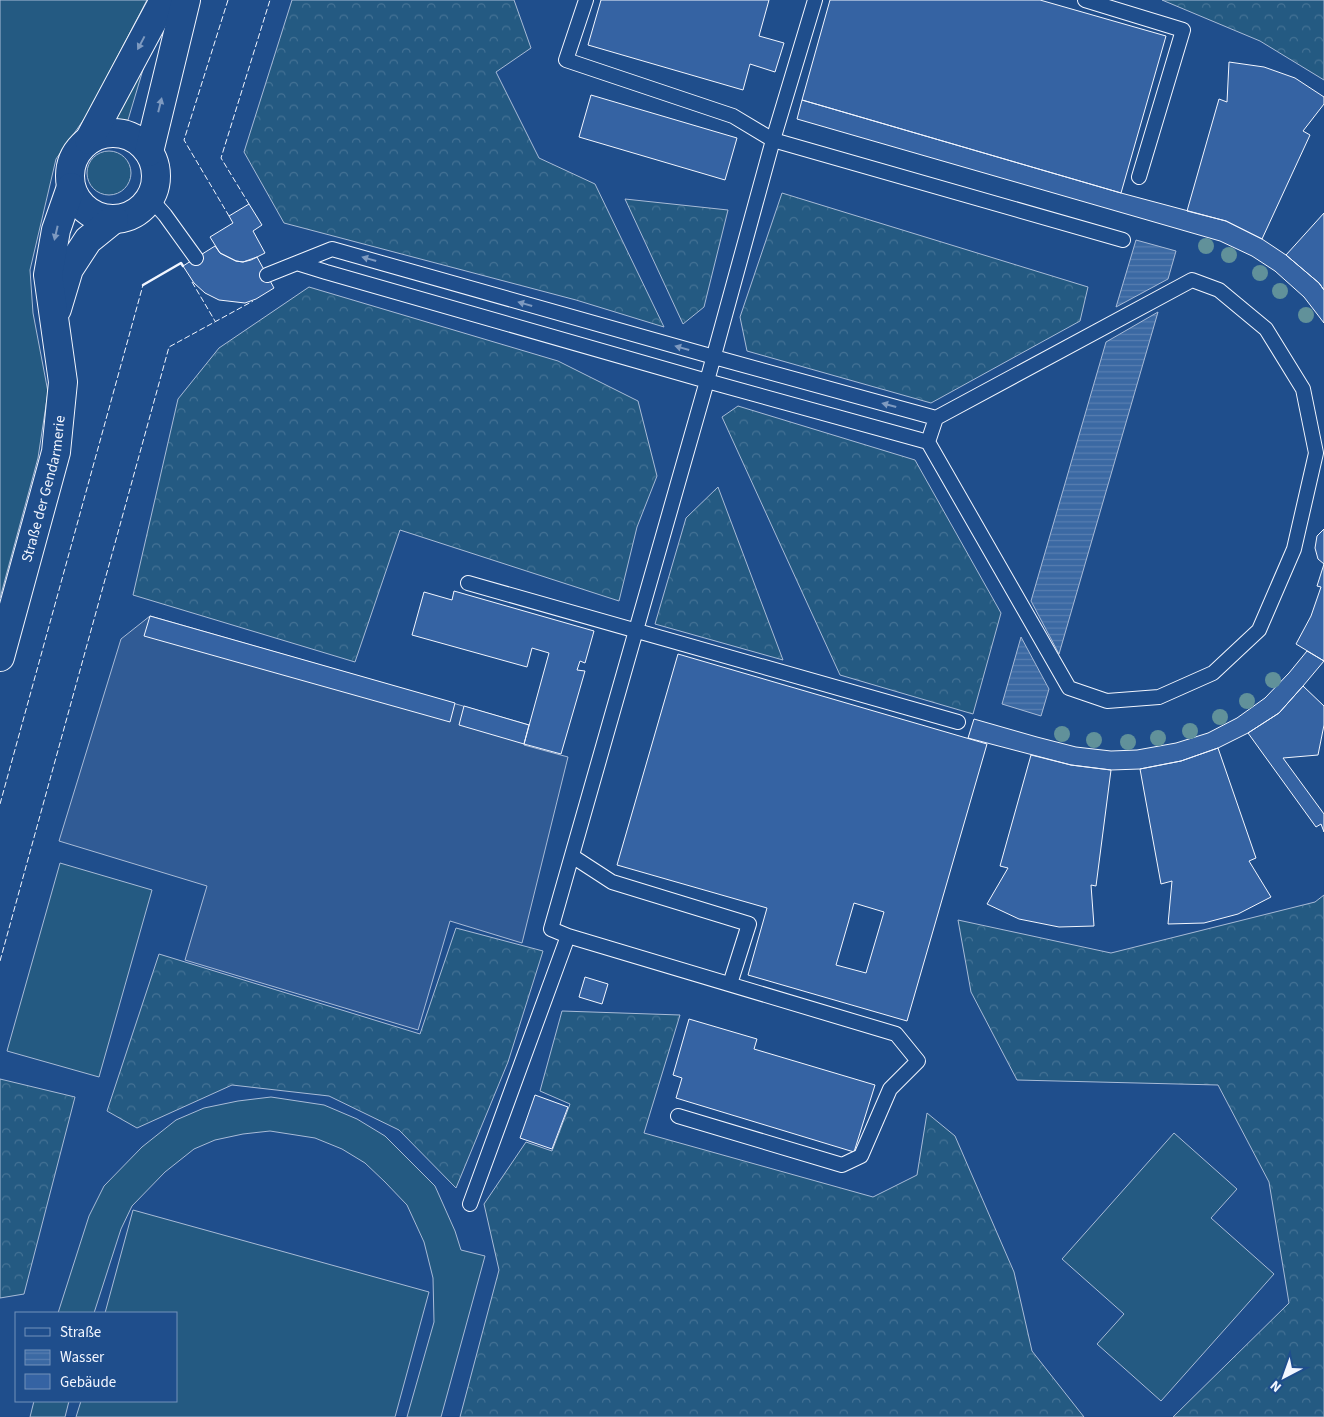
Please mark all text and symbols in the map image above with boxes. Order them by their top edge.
one-way arrow [137,36,145,50]
one-way arrow [156,98,164,113]
one-way arrow [52,225,60,240]
one-way arrow [361,255,376,263]
one-way arrow [518,299,533,307]
one-way arrow [674,344,689,352]
one-way arrow [881,401,896,409]
street label: Straße der Gendarmerie [16,414,70,565]
legend [15,1312,178,1402]
text: Straße [60,1322,101,1343]
text: Wasser [60,1347,105,1368]
north arrow [1259,1352,1309,1402]
text: Gebäude [60,1372,116,1393]
text: N [1266,1375,1286,1397]

